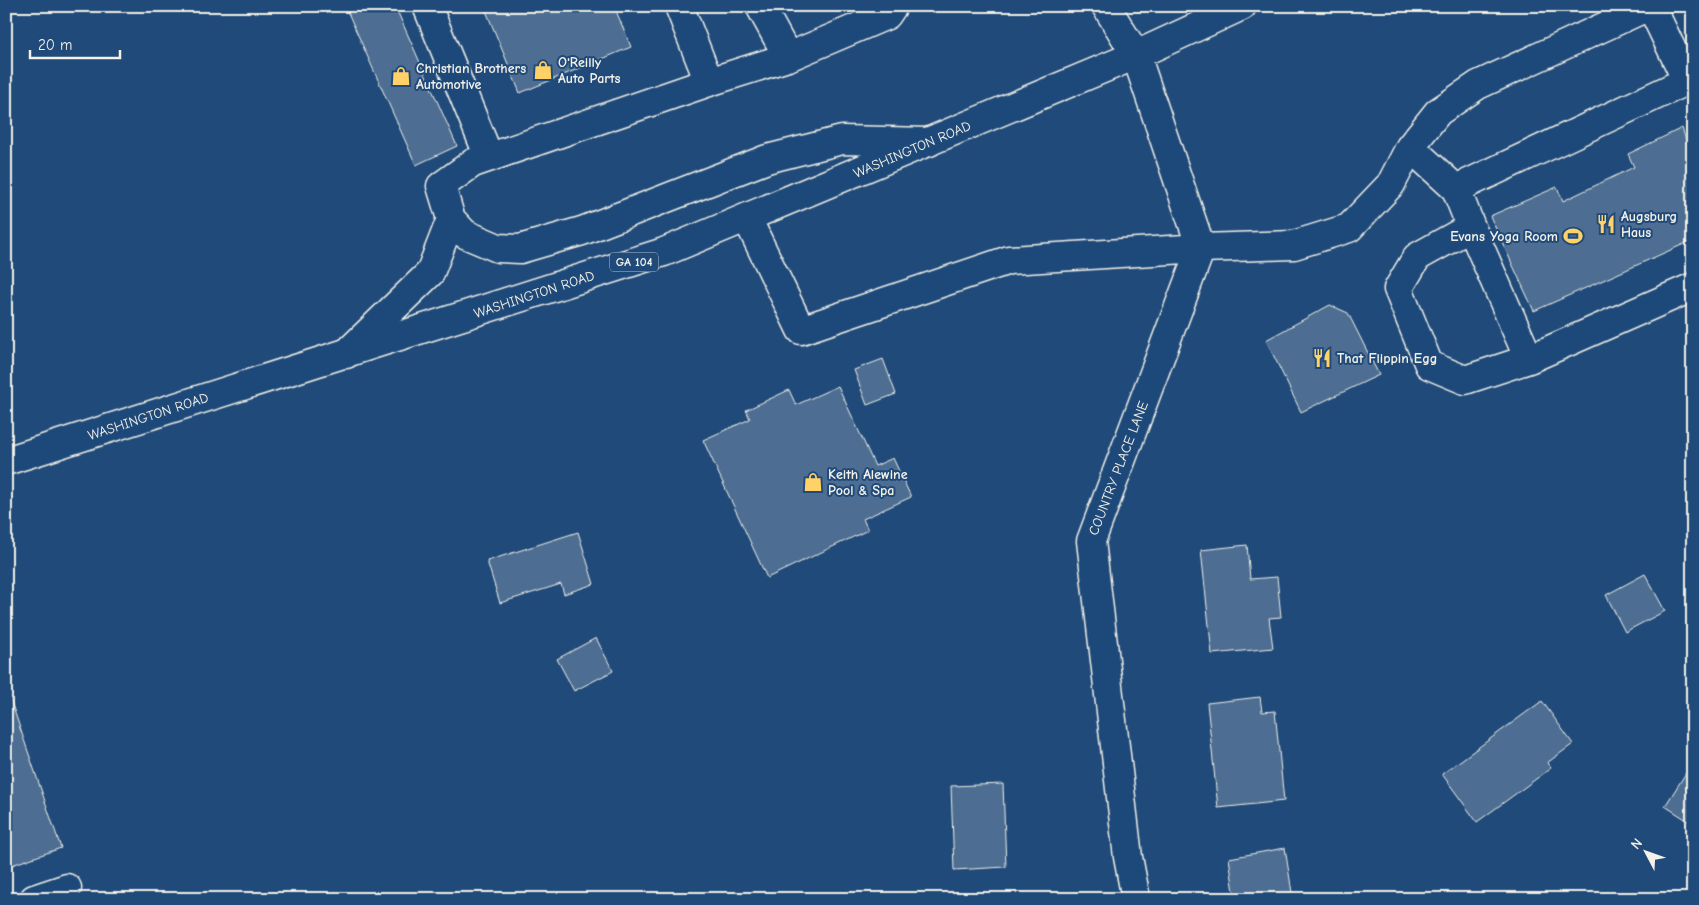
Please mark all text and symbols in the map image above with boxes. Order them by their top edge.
scale bar [30,28,120,60]
text: 20 m [38,36,72,54]
place label: O'Reilly Auto Parts [558,54,621,87]
shop icon: O'Reilly Auto Parts [532,59,554,81]
place label: Christian Brothers Automotive [416,60,526,93]
shop icon: Christian Brothers Automotive [390,65,412,87]
street label: WASHINGTON ROAD [851,117,974,182]
place label: Augsburg Haus [1621,208,1677,241]
restaurant icon: Augsburg Haus [1595,213,1617,235]
sports icon: Evans Yoga Room [1562,225,1584,247]
place label: Evans Yoga Room [1450,228,1558,245]
road number: GA 104 [610,252,658,272]
street label: WASHINGTON ROAD [472,267,597,322]
restaurant icon: That Flippin Egg [1311,347,1333,369]
place label: That Flippin Egg [1337,350,1437,367]
street label: WASHINGTON ROAD [86,389,211,444]
street label: COUNTRY PLACE LANE [1085,399,1152,538]
place label: Keith Alewine Pool & Spa [828,466,908,499]
shop icon: Keith Alewine Pool & Spa [802,471,824,493]
north arrow [1622,828,1672,878]
text: N [1627,835,1646,853]

